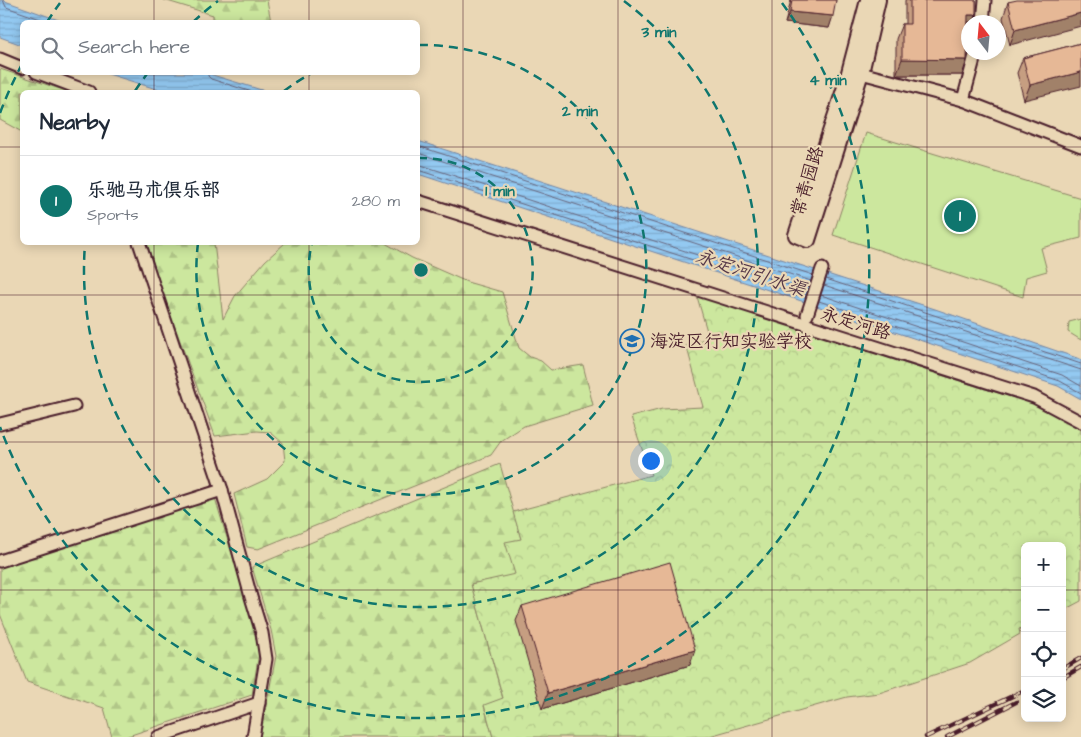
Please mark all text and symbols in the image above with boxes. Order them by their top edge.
north arrow [961,15,1006,60]
search box [20,20,420,75]
text: 3 min [640,22,677,43]
icon: search [38,34,66,62]
text: Search here [78,34,190,61]
text: 4 min [809,70,847,91]
text: 2 min [561,101,599,122]
text: Nearby [40,108,110,137]
street label: 常青园路 [785,143,830,219]
text: 乐驰马术俱乐部 [87,177,220,204]
text: 1 min [485,181,515,202]
text: 1 [55,190,57,212]
text: 280 m [352,190,400,212]
pin: 1 [944,197,976,235]
text: Sports [87,204,139,226]
water label: 永定河引水渠 [692,243,811,304]
centre of rings [412,261,430,279]
street label: 永定河路 [818,301,894,346]
school or university icon: 海淀区行知实验学校 [619,328,645,354]
place label: 海淀区行知实验学校 [650,329,812,354]
your location [638,448,664,474]
map controls [1021,542,1066,722]
button: + [1021,542,1066,587]
button: − [1021,587,1066,632]
button: locate [1021,632,1066,677]
button: layers [1021,677,1066,722]

